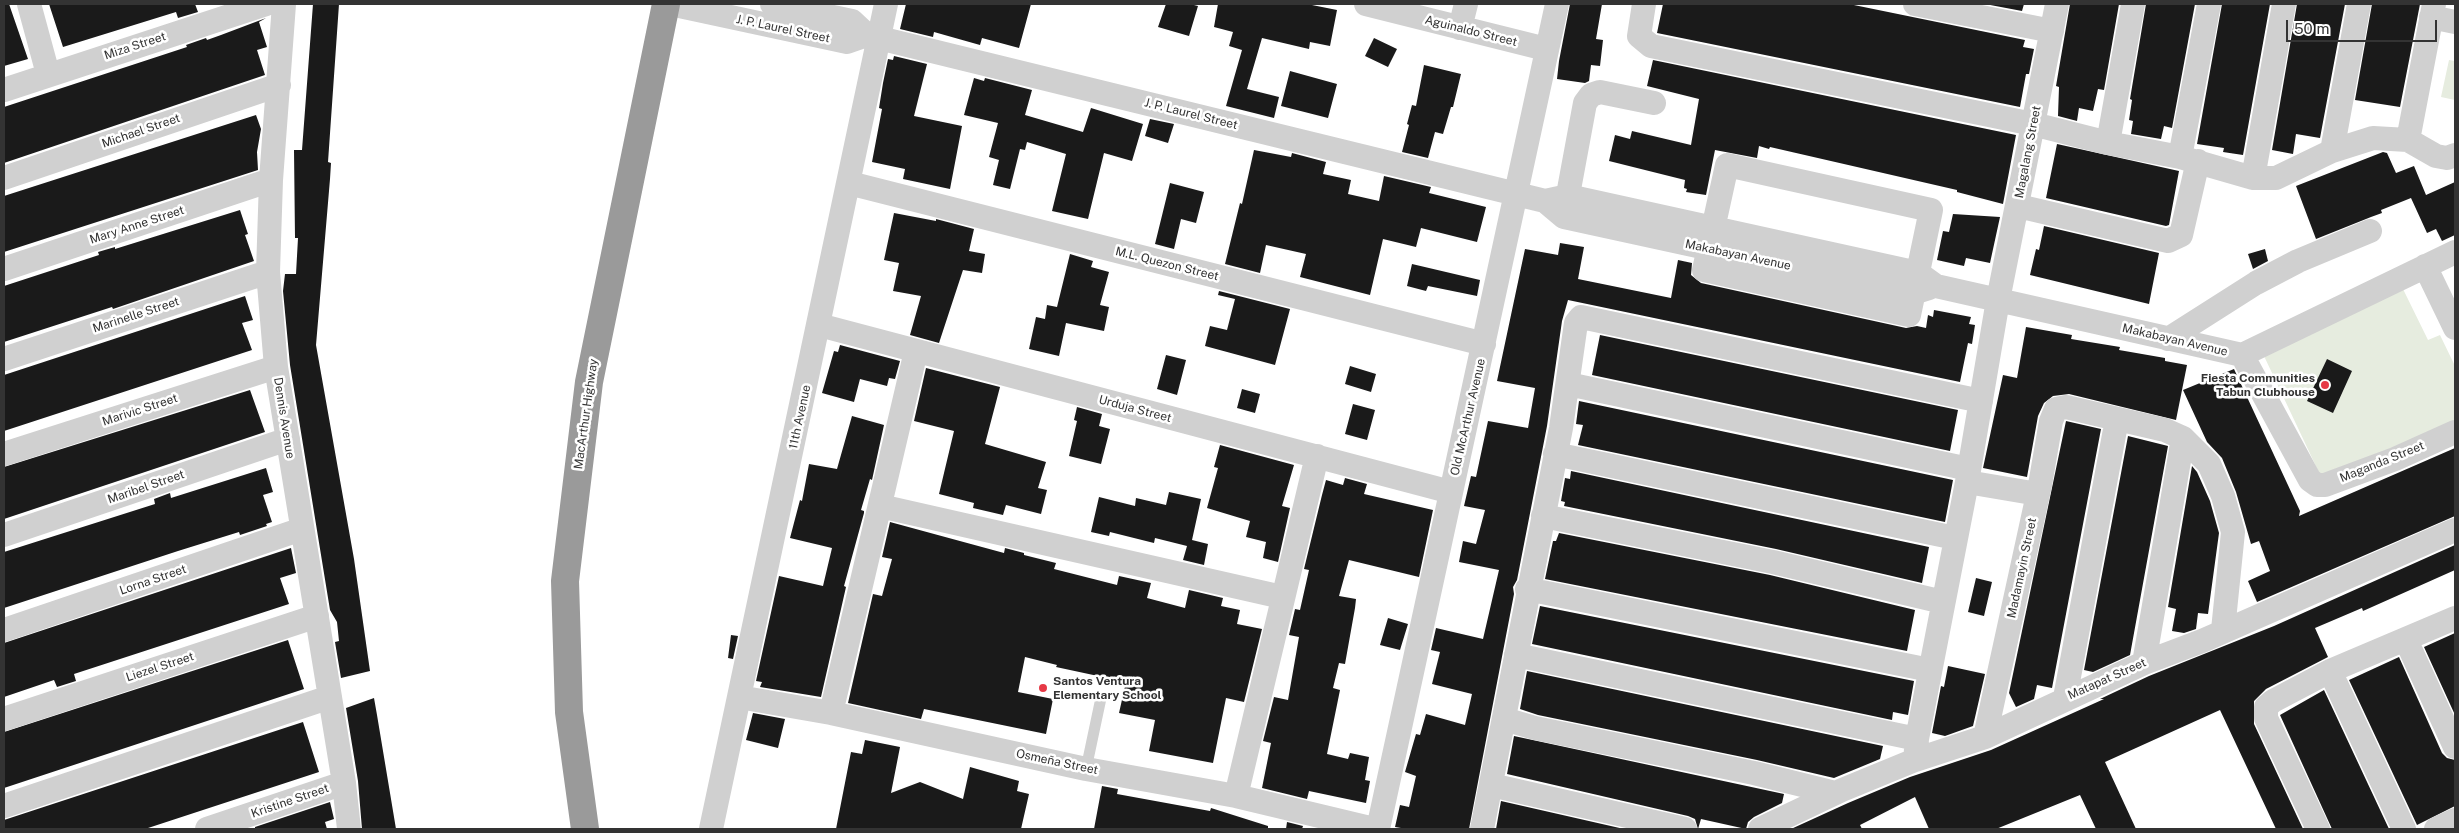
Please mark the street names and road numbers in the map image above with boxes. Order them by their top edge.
street label: J. P. Laurel Street [735,12,831,46]
street label: Aguinaldo Street [1423,13,1519,49]
street label: Miza Street [102,29,168,63]
street label: J. P. Laurel Street [1143,95,1239,133]
street label: Magalang Street [2012,105,2044,199]
street label: Michael Street [100,111,182,151]
street label: Mary Anne Street [88,203,186,247]
street label: Makabayan Avenue [1684,237,1792,273]
street label: M.L. Quezon Street [1114,244,1220,284]
street label: Marinelle Street [91,294,181,336]
street label: Makabayan Avenue [2121,321,2229,359]
street label: Old McArthur Avenue [1448,357,1488,477]
street label: MacArthur Highway [571,358,601,470]
street label: Dennis Avenue [270,376,298,460]
street label: 11th Avenue [786,383,814,451]
street label: Marivic Street [100,391,180,429]
street label: Urduja Street [1097,392,1173,426]
street label: Maganda Street [2338,438,2426,486]
street label: Maribel Street [106,467,186,507]
street label: Madamayin Street [2004,517,2040,619]
street label: Lorna Street [118,562,188,598]
street label: Liezel Street [124,649,196,685]
street label: Matapat Street [2066,655,2148,703]
street label: Osmeña Street [1015,746,1099,778]
street label: Kristine Street [249,781,331,821]

